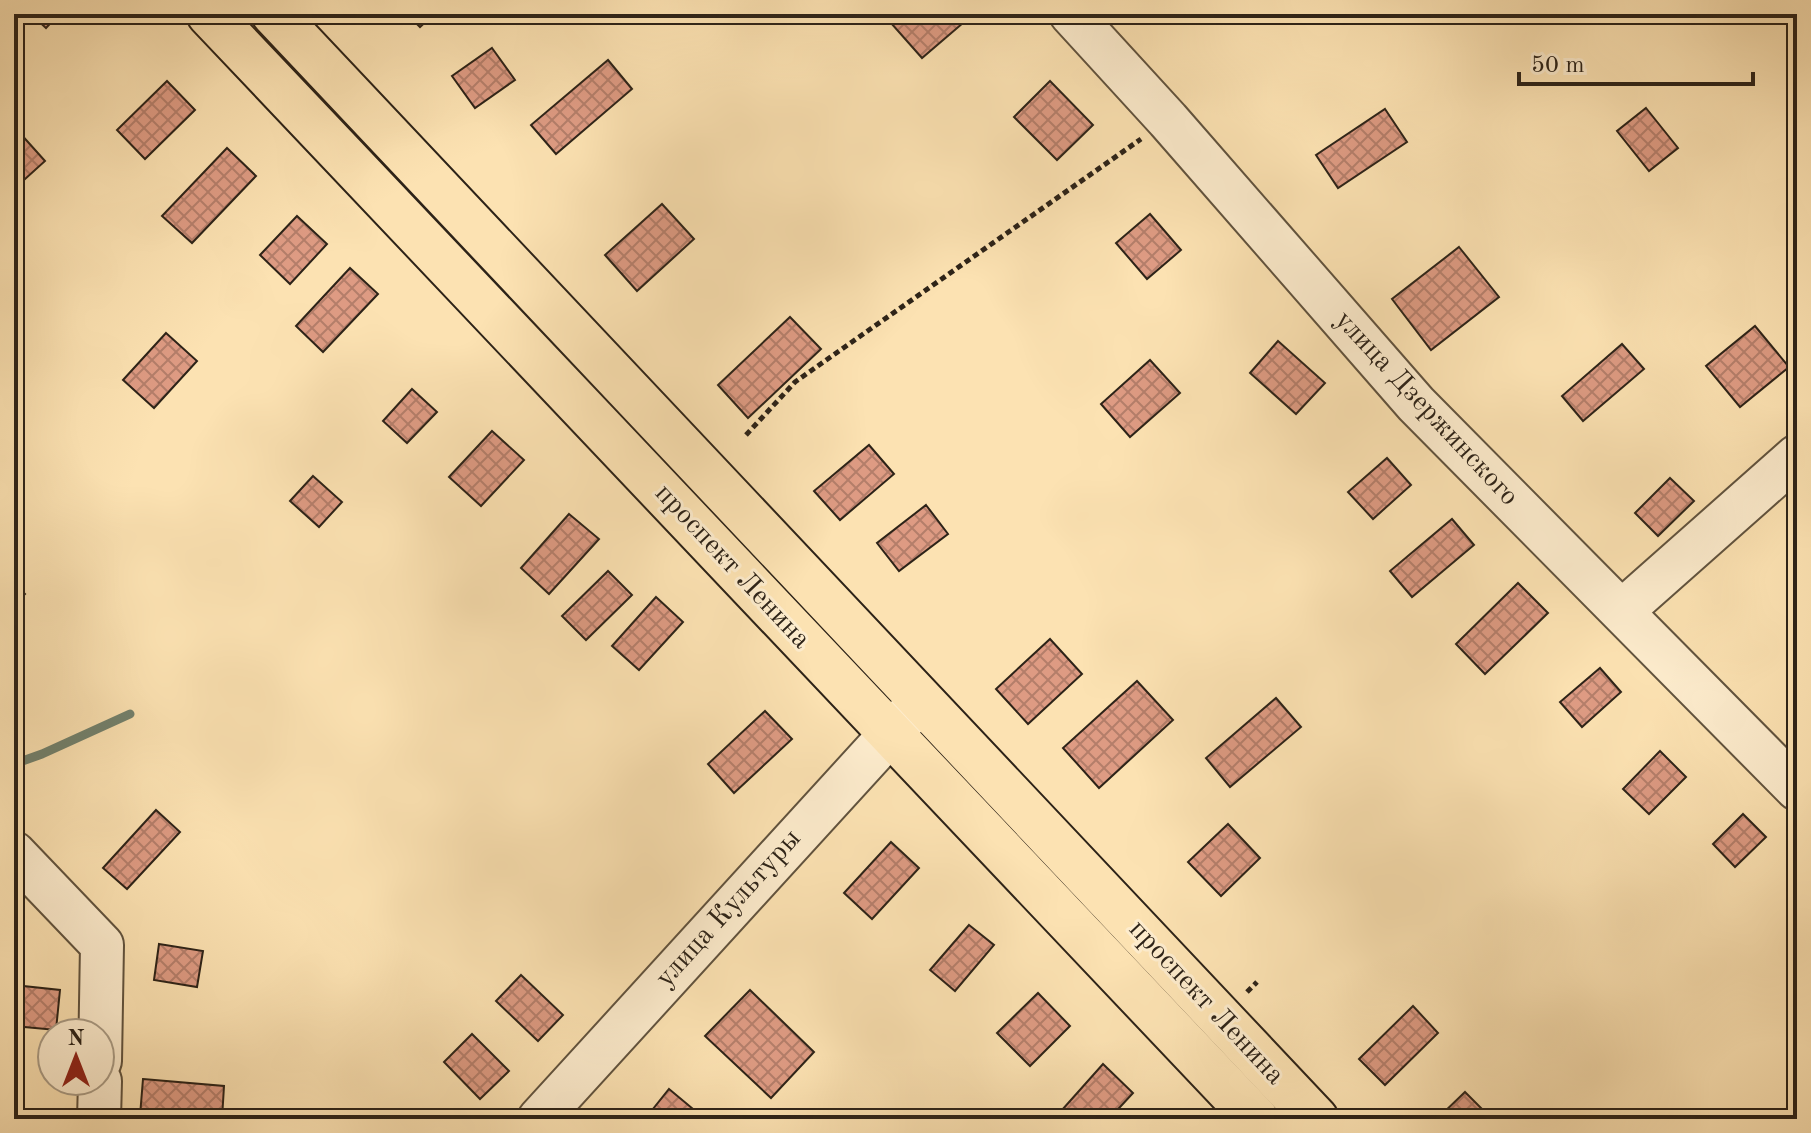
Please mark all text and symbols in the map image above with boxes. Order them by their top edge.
scale bar [1519,36,1753,86]
text: 50 m [1531,54,1585,78]
street label: улица Дзержинского [1329,306,1523,512]
street label: проспект Ленина [649,479,815,655]
street label: улица Культуры [651,825,807,993]
street label: проспект Ленина [1123,915,1289,1091]
north arrow [36,1017,116,1097]
text: N [68,1028,85,1050]

